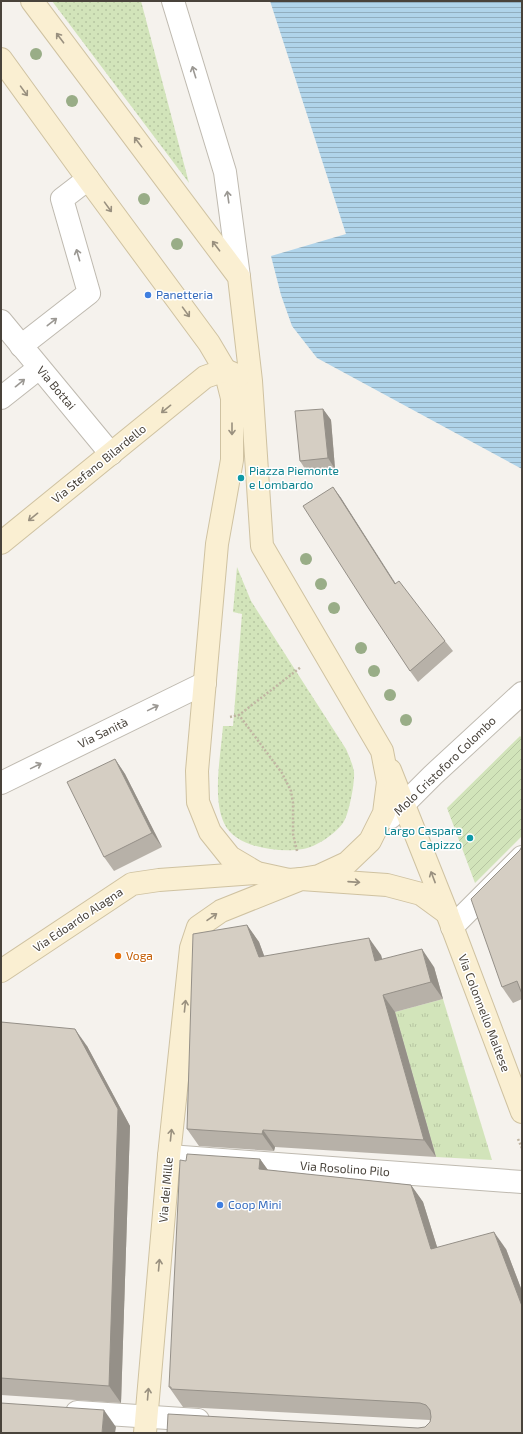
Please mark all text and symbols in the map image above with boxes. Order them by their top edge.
one-way arrow [55,33,64,44]
one-way arrow [190,65,197,78]
one-way arrow [20,85,28,96]
one-way arrow [133,137,142,148]
one-way arrow [224,191,232,204]
one-way arrow [104,201,112,212]
one-way arrow [211,241,220,252]
one-way arrow [74,249,81,262]
place label: Panetteria [156,287,213,301]
marker: Panetteria [143,290,153,300]
one-way arrow [181,306,190,317]
one-way arrow [46,318,57,326]
street label: Via Bottai [35,363,79,412]
one-way arrow [15,379,26,387]
one-way arrow [161,405,172,413]
street label: Via Stefano Bilardello [48,421,149,506]
one-way arrow [228,422,236,435]
place label: Piazza Piemonte e Lombardo [249,463,339,491]
marker: Piazza Piemonte e Lombardo [236,473,246,483]
one-way arrow [27,513,38,522]
one-way arrow [146,704,158,711]
street label: Molo Cristoforo Colombo [390,713,498,818]
street label: Via Sanità [75,714,130,750]
one-way arrow [30,762,42,769]
place label: Largo Caspare Capizzo [384,823,462,851]
marker: Largo Caspare Capizzo [465,833,475,843]
one-way arrow [429,871,437,883]
one-way arrow [347,879,360,886]
street label: Via Edoardo Alagna [30,884,125,954]
one-way arrow [206,913,217,921]
place label: Voga [126,948,153,962]
marker: Voga [113,951,123,961]
street label: Via Colonnello Maltese [456,952,514,1073]
one-way arrow [181,1000,189,1013]
one-way arrow [167,1129,175,1142]
street label: Via dei Mille [155,1157,175,1223]
street label: Via Rosolino Pilo [300,1158,391,1178]
place label: Coop Mini [228,1197,282,1211]
marker: Coop Mini [215,1200,225,1210]
one-way arrow [156,1259,163,1272]
one-way arrow [145,1388,152,1401]

